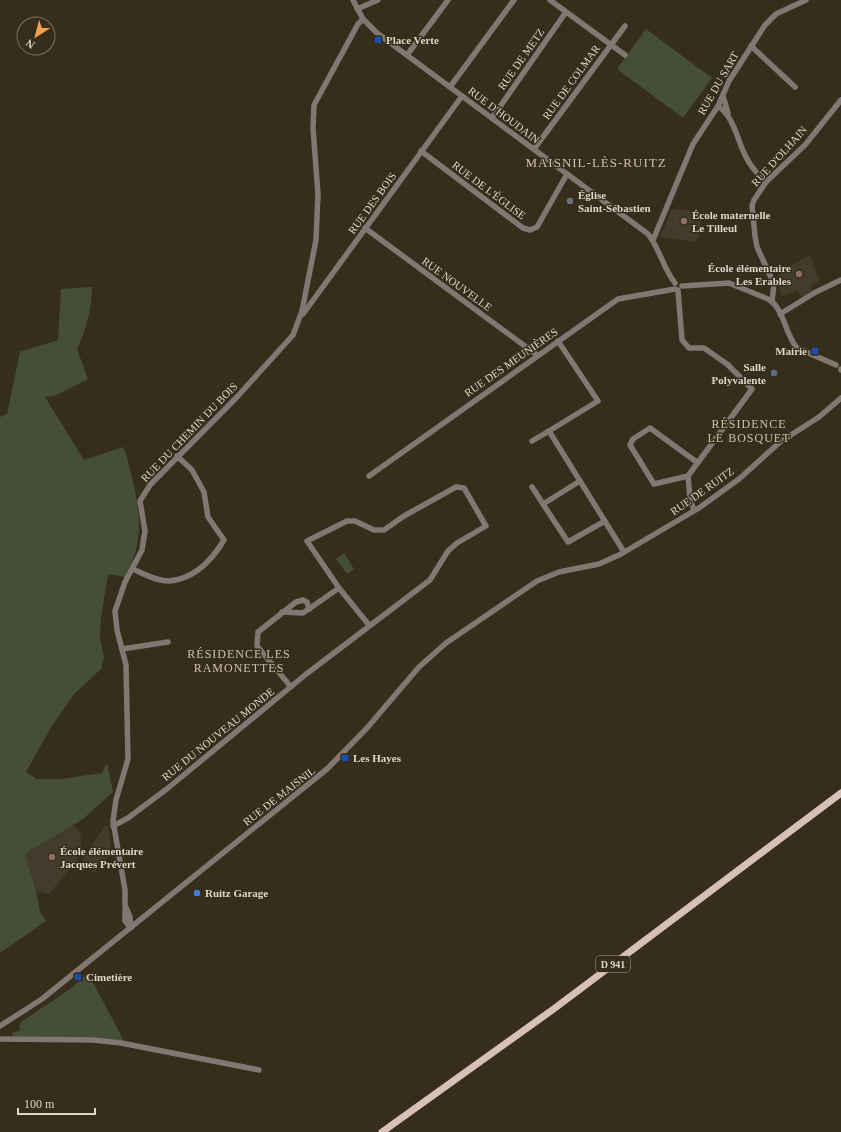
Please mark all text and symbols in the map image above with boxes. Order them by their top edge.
north arrow [16,16,56,56]
street label: RUE DE METZ [495,26,547,92]
place label: Place Verte [386,34,439,46]
marker: Place Verte [373,35,383,45]
text: N [23,37,37,51]
street label: RUE DE COLMAR [540,42,602,122]
street label: RUE DU SART [695,49,741,117]
street label: RUE D'HOUDAIN [466,84,542,146]
street label: RUE D'OLHAIN [749,123,809,189]
district label: MAISNIL-LÈS-RUITZ [525,155,667,170]
street label: RUE DE L'ÉGLISE [450,159,528,222]
street label: RUE DES BOIS [346,170,398,236]
place label: Église Saint-Sébastien [578,189,651,214]
marker: Église Saint-Sébastien [565,196,575,206]
place label: École maternelle Le Tilleul [692,209,771,234]
marker: École maternelle Le Tilleul [679,216,689,226]
street label: RUE NOUVELLE [420,255,494,314]
place label: École élémentaire Les Erables [708,262,792,287]
marker: École élémentaire Les Erables [794,269,804,279]
street label: RUE DES MEUNIÈRES [462,325,560,399]
place label: Mairie [775,345,807,357]
marker: Mairie [810,346,820,356]
place label: Salle Polyvalente [712,361,766,386]
marker: Salle Polyvalente [769,368,779,378]
street label: RUE DU CHEMIN DU BOIS [138,380,240,484]
district label: RÉSIDENCE LE BOSQUET [708,417,791,445]
street label: RUE DE RUITZ [668,465,736,517]
district label: RÉSIDENCE LES RAMONETTES [187,647,291,675]
street label: RUE DU NOUVEAU MONDE [159,685,277,783]
place label: Les Hayes [353,752,402,764]
marker: Les Hayes [340,753,350,763]
street label: RUE DE MAISNIL [241,764,318,828]
place label: École élémentaire Jacques Prévert [60,845,143,870]
marker: École élémentaire Jacques Prévert [47,852,57,862]
place label: Ruitz Garage [205,887,268,899]
marker: Ruitz Garage [192,888,202,898]
road number: D 941 [596,956,630,972]
place label: Cimetière [86,971,132,983]
marker: Cimetière [73,972,83,982]
scale bar [18,1090,95,1116]
text: 100 m [24,1097,55,1111]

